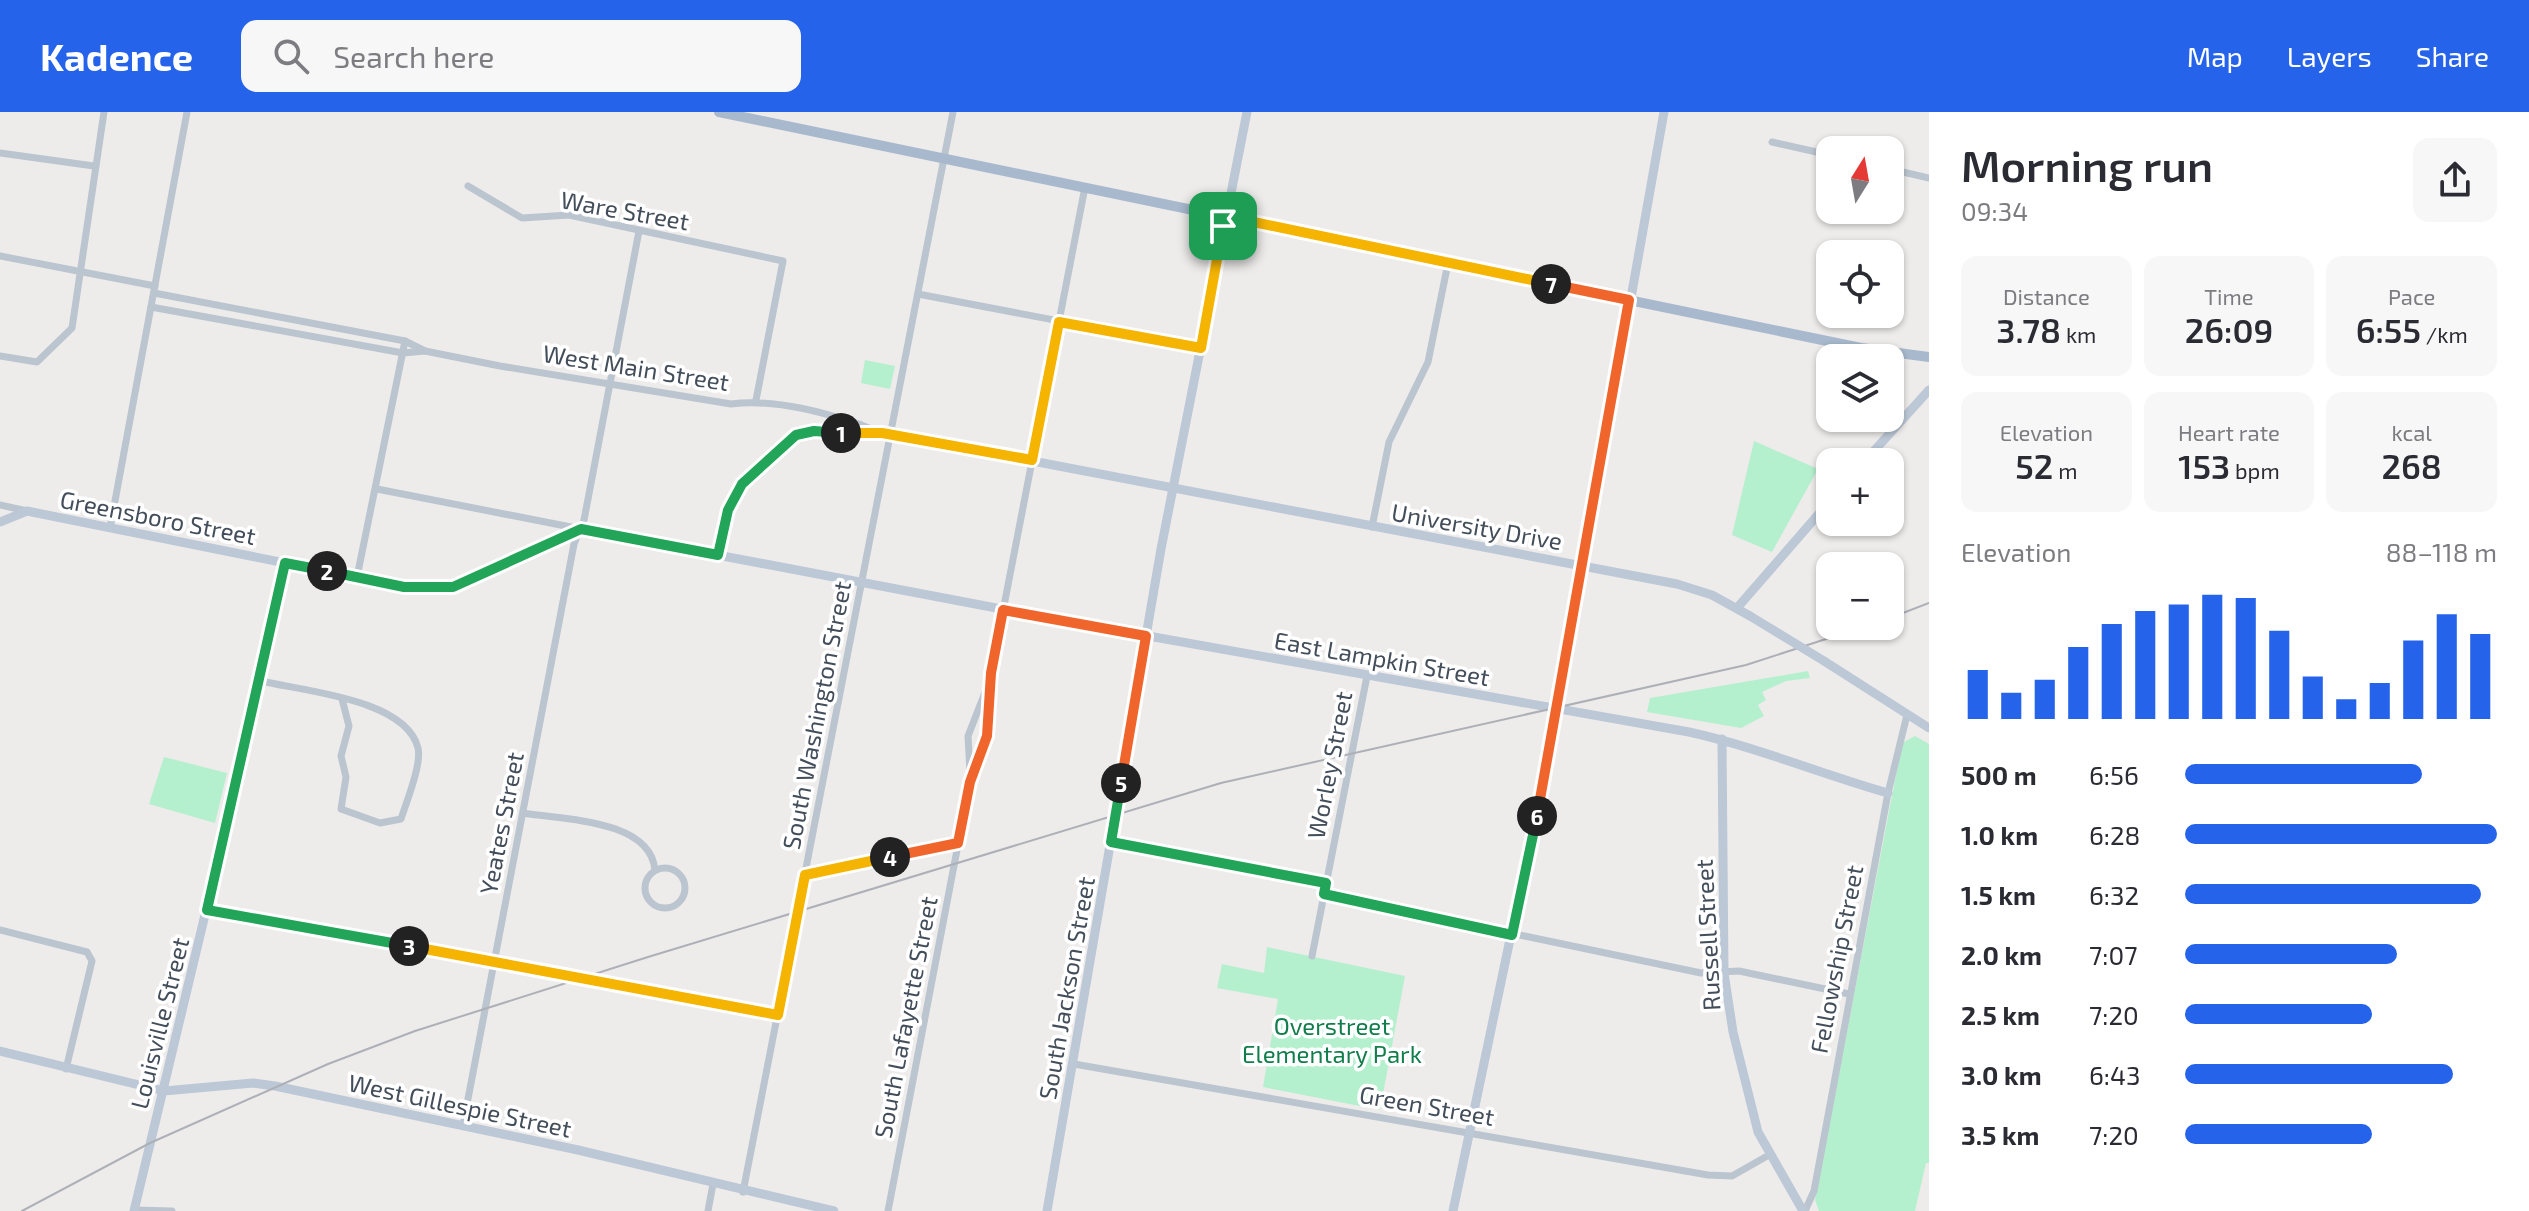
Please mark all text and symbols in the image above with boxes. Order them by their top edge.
search box [241,20,801,92]
text: Kadence [40,33,193,79]
icon: search [269,34,313,78]
text: Search here [333,38,494,74]
text: Map [2187,39,2243,73]
text: Layers [2287,39,2372,73]
text: Share [2416,39,2489,73]
north arrow [1816,136,1904,224]
map controls [1816,136,1904,640]
text: Morning run [1961,138,2213,191]
button: share [2413,138,2497,222]
street label: Ware Street [559,184,691,236]
pin [1189,192,1257,260]
text: 09:34 [1961,195,2028,226]
icon: arrive [1201,204,1245,248]
button: locate [1816,240,1904,328]
pin: 7 [1531,264,1571,304]
text: 7 [1545,271,1557,297]
text: Distance [2003,283,2090,309]
text: Time [2204,283,2254,309]
text: Pace [2388,283,2435,309]
text: 3.78 [1996,309,2061,350]
text: 26:09 [2185,309,2273,350]
text: 6:55 [2356,309,2421,350]
text: km [2061,321,2096,347]
text: /km [2421,321,2468,347]
street label: West Main Street [541,338,731,396]
button: layers [1816,344,1904,432]
pin: 1 [821,413,861,453]
text: Elevation [2000,419,2093,445]
text: Heart rate [2178,419,2280,445]
text: kcal [2392,419,2432,445]
text: 1 [836,420,846,446]
text: 52 [2015,445,2053,486]
text: 153 [2178,445,2230,486]
text: 268 [2382,445,2442,486]
button: + [1816,448,1904,536]
text: m [2053,457,2077,483]
text: bpm [2230,457,2280,483]
street label: Greensboro Street [58,484,258,550]
street label: University Drive [1389,497,1565,555]
text: Elevation [1961,536,2071,567]
text: 88–118 m [2386,536,2497,567]
pin: 2 [307,551,347,591]
button: − [1816,552,1904,640]
text: 2 [321,558,333,584]
street label: South Washington Street [776,578,856,852]
street label: East Lampkin Street [1272,625,1492,691]
street label: Worley Street [1300,689,1358,841]
street label: Yeates Street [473,749,529,897]
text: 500 m [1961,759,2037,790]
text: 6:56 [2089,759,2139,790]
pin: 5 [1101,763,1141,803]
text: 5 [1115,770,1127,796]
pin: 6 [1517,796,1557,836]
text: 6 [1531,803,1543,829]
text: 1.0 km [1961,819,2038,850]
text: 6:28 [2089,819,2140,850]
pin: 4 [870,837,910,877]
text: 4 [883,844,897,870]
street label: Russell Street [1689,859,1725,1011]
street label: Fellowship Street [1804,862,1868,1056]
street label: South Jackson Street [1032,874,1100,1102]
text: 1.5 km [1961,879,2036,910]
text: 6:32 [2089,879,2139,910]
street label: South Lafayette Street [867,894,943,1140]
pin: 3 [389,926,429,966]
text: 3 [403,933,415,959]
street label: Louisville Street [124,934,194,1112]
text: 2.0 km [1961,939,2042,970]
text: 7:07 [2089,939,2137,970]
text: 2.5 km [1961,999,2040,1030]
text: 7:20 [2089,999,2139,1030]
park label: Overstreet Elementary Park [1242,1011,1422,1068]
text: 3.0 km [1961,1059,2042,1090]
text: 6:43 [2089,1059,2140,1090]
street label: West Gillespie Street [346,1067,574,1143]
street label: Green Street [1357,1079,1497,1131]
text: 3.5 km [1961,1119,2040,1150]
text: 7:20 [2089,1119,2139,1150]

